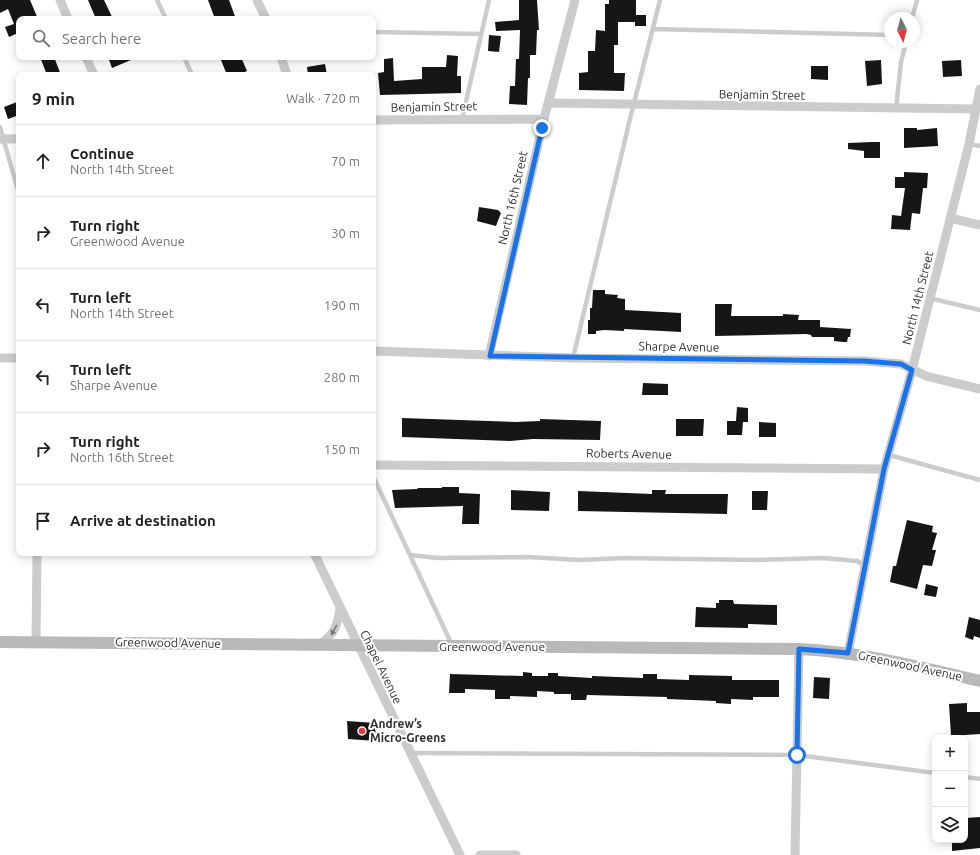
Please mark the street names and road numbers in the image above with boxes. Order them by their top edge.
street label: Benjamin Street [719,87,806,102]
street label: Benjamin Street [391,99,478,114]
street label: North 16th Street [495,149,530,246]
street label: North 14th Street [900,250,935,346]
street label: Sharpe Avenue [639,339,719,354]
street label: Roberts Avenue [586,446,672,461]
street label: Chapel Avenue [358,628,405,706]
street label: Greenwood Avenue [115,635,221,650]
street label: Greenwood Avenue [439,640,545,653]
street label: Greenwood Avenue [857,648,963,683]

